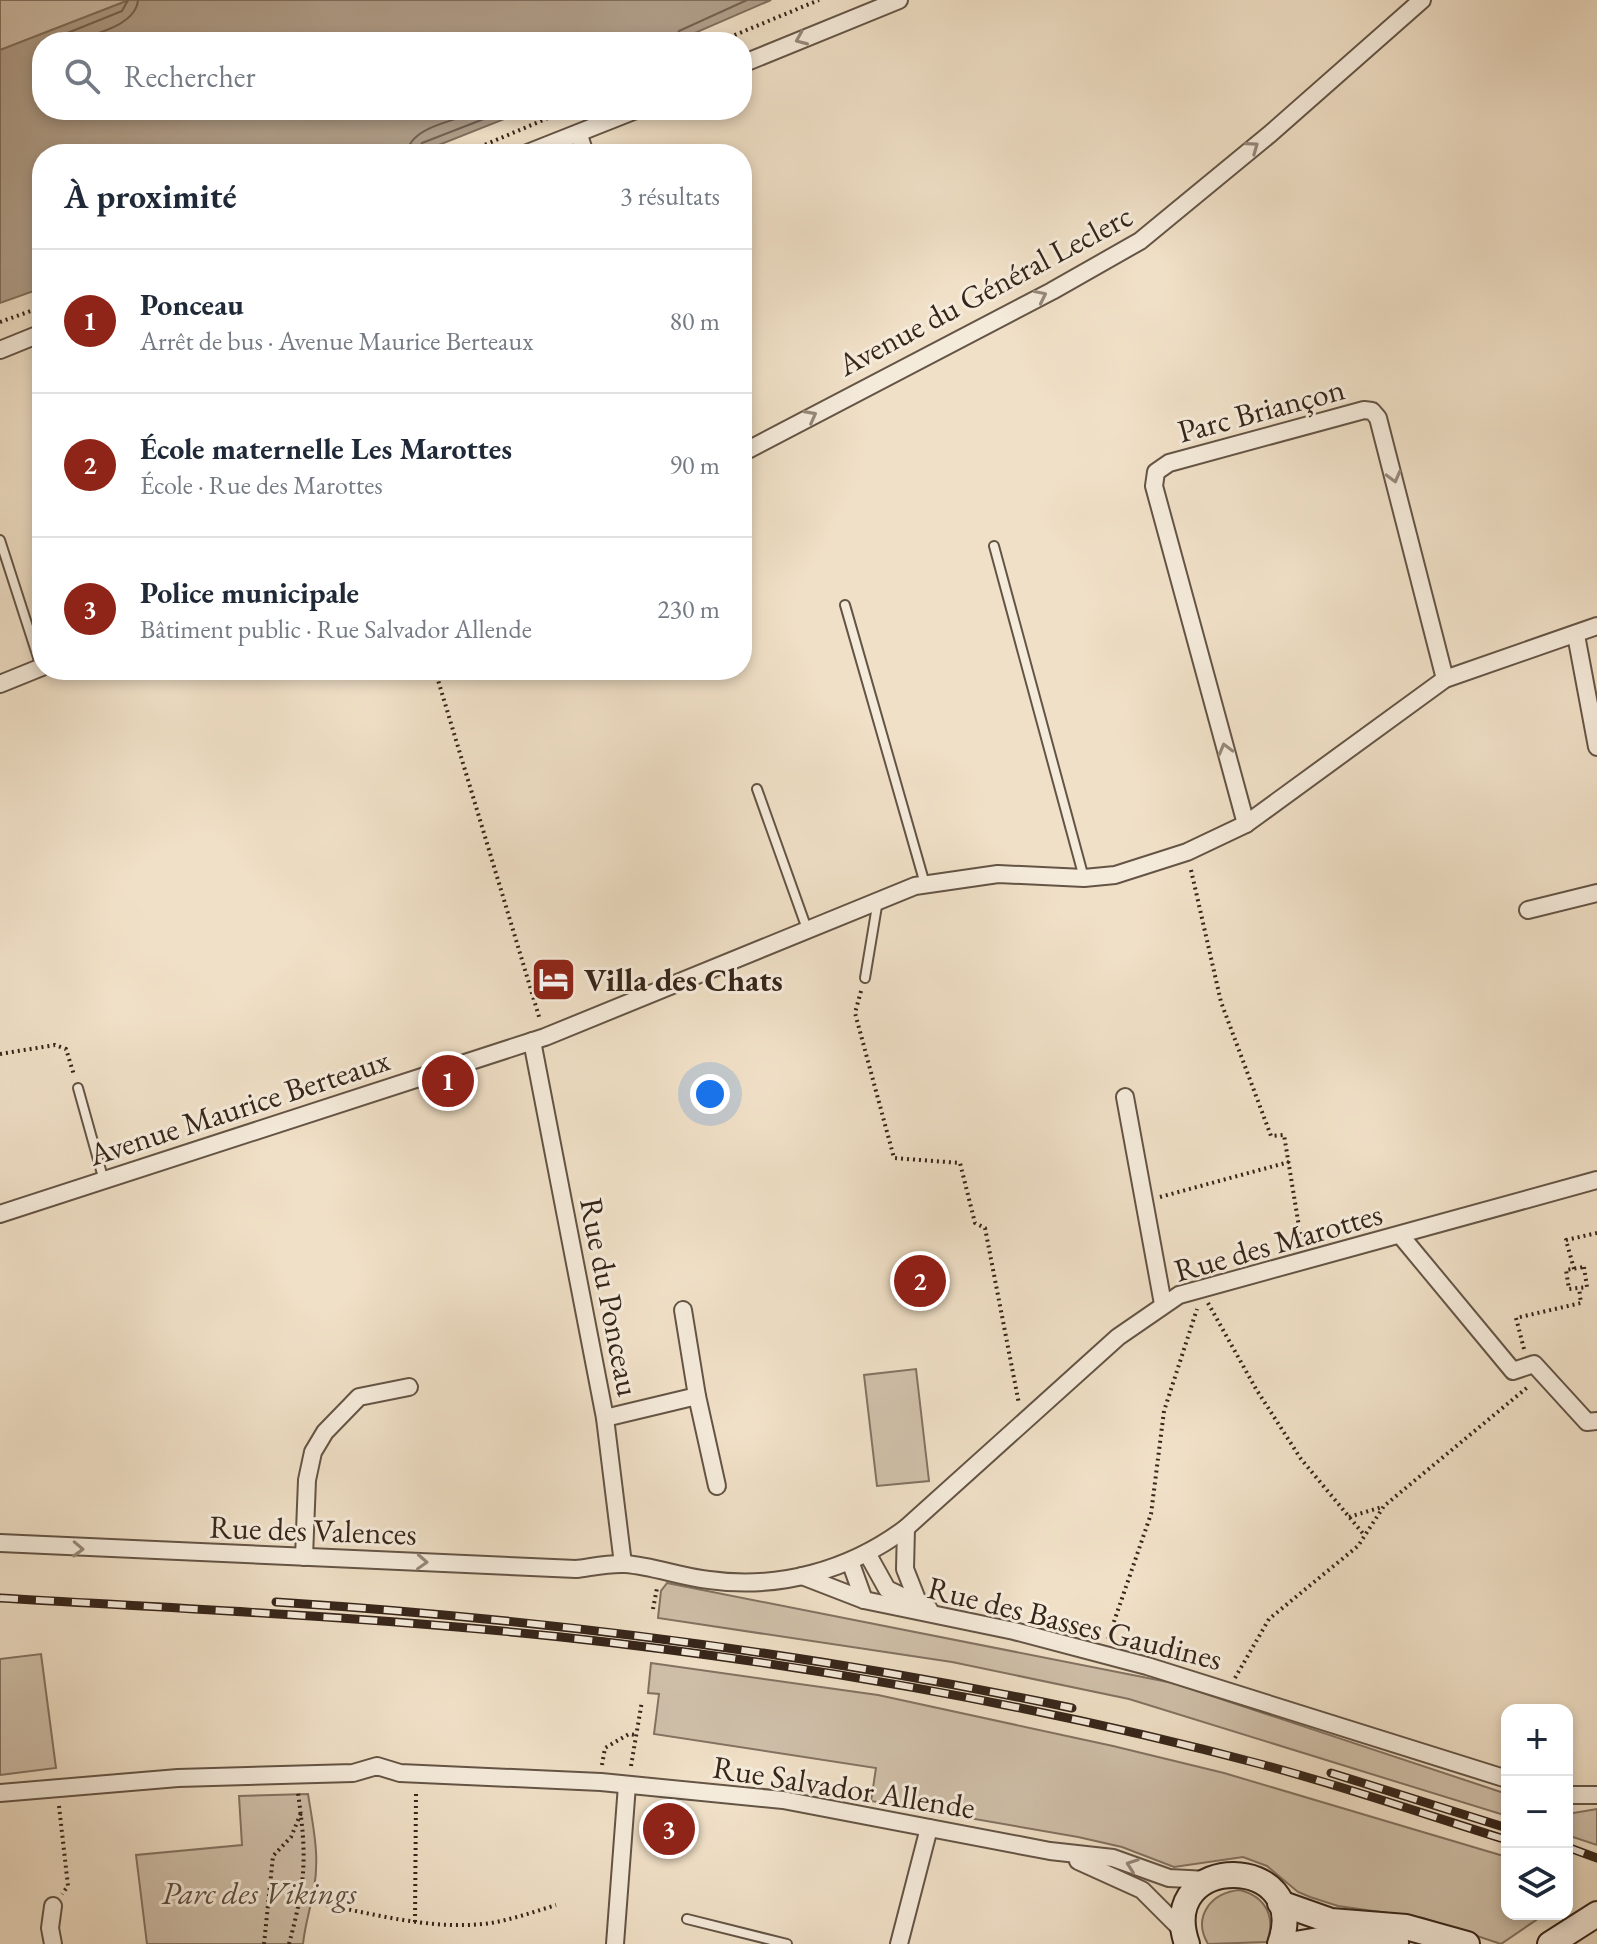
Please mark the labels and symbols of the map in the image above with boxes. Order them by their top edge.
one-way arrow [795,29,809,45]
one-way arrow [1244,142,1259,157]
street label: Avenue du Général Leclerc [829,194,1140,386]
one-way arrow [1033,290,1048,306]
street label: Parc Briançon [1173,368,1349,452]
one-way arrow [802,410,816,426]
one-way arrow [1384,469,1401,483]
one-way arrow [1218,742,1235,756]
hotel icon: Villa des Chats [529,956,577,1004]
place label: Villa des Chats [584,959,783,1001]
street label: Avenue Maurice Berteaux [82,1038,395,1176]
pin: 1 [422,1051,474,1111]
your location [690,1074,730,1114]
street label: Rue des Marottes [1169,1192,1387,1292]
street label: Rue du Ponceau [570,1194,650,1400]
pin: 2 [894,1251,946,1311]
street label: Rue des Valences [209,1505,417,1555]
one-way arrow [72,1540,85,1557]
one-way arrow [415,1553,428,1570]
street label: Rue des Basses Gaudines [923,1566,1227,1680]
street label: Rue Salvador Allende [710,1746,978,1828]
pin: 3 [643,1799,695,1859]
one-way arrow [1126,1858,1140,1874]
park label: Parc des Vikings [161,1872,357,1914]

